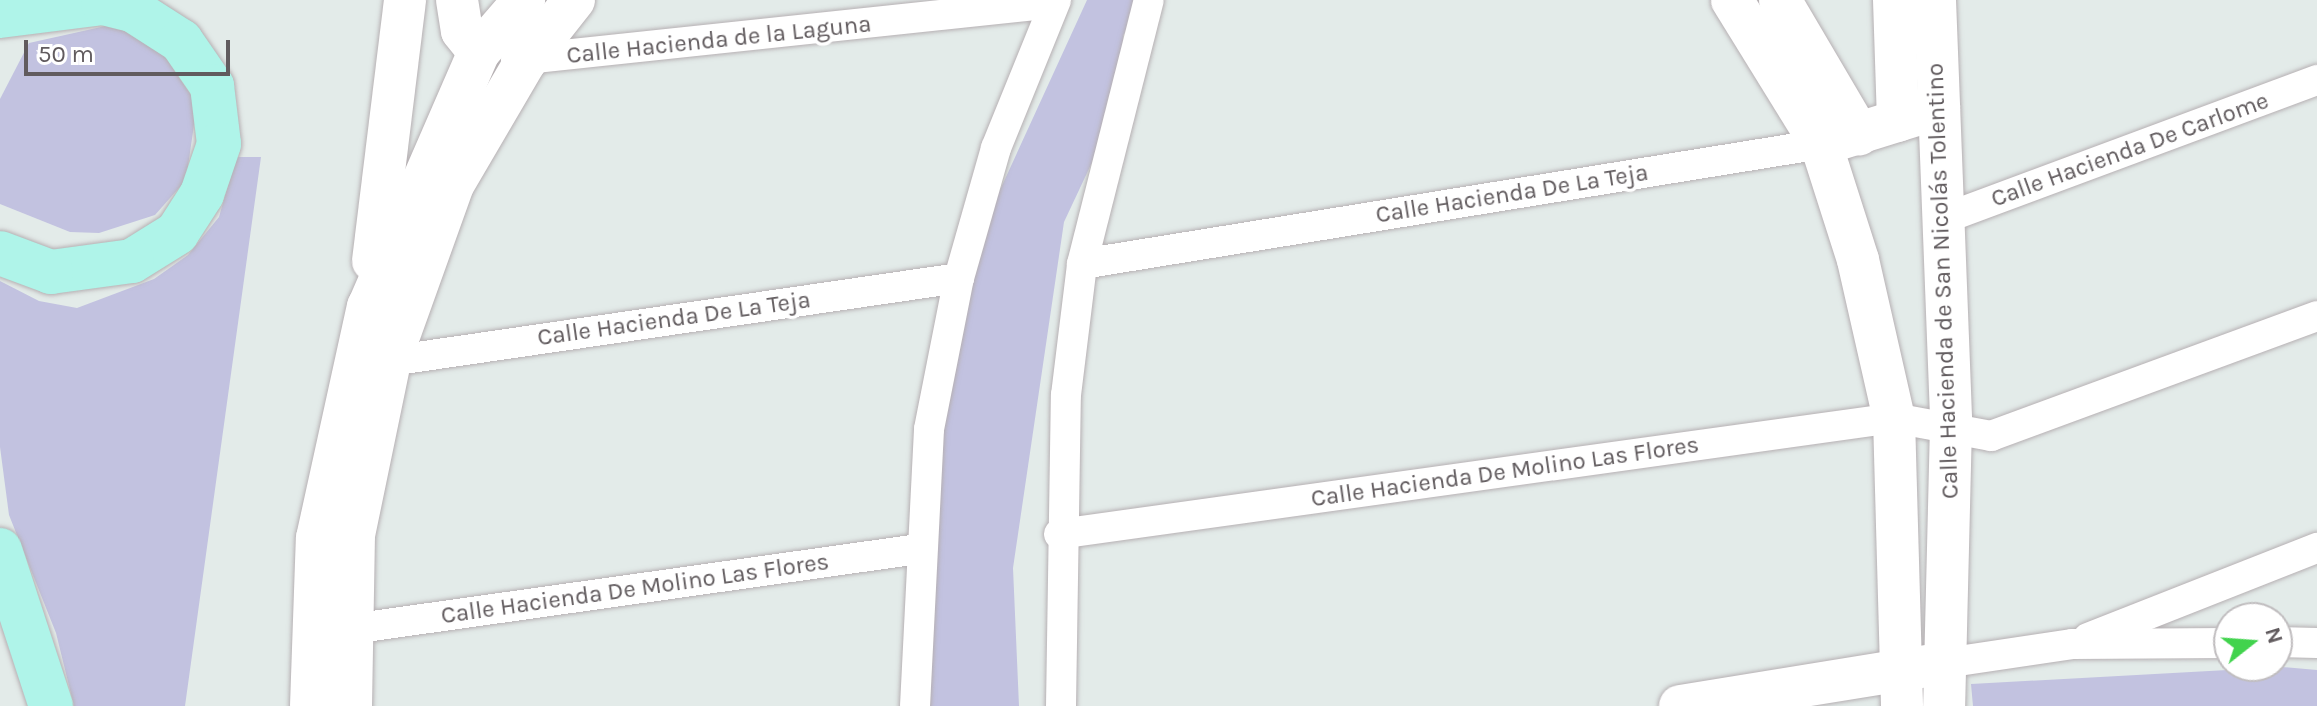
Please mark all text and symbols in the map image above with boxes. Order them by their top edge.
street label: Calle Hacienda de la Laguna [565,10,873,70]
scale bar [28,24,234,74]
text: 50 m [38,40,94,68]
street label: Calle Hacienda de San Nicolás Tolentino [1921,63,1965,499]
street label: Calle Hacienda De Carlome [1987,86,2273,214]
street label: Calle Hacienda De La Teja [1374,158,1650,230]
street label: Calle Hacienda De La Teja [536,286,812,352]
street label: Calle Hacienda De Molino Las Flores [1309,431,1701,513]
street label: Calle Hacienda De Molino Las Flores [439,548,831,630]
north arrow [2213,602,2293,682]
text: N [2259,624,2289,647]

